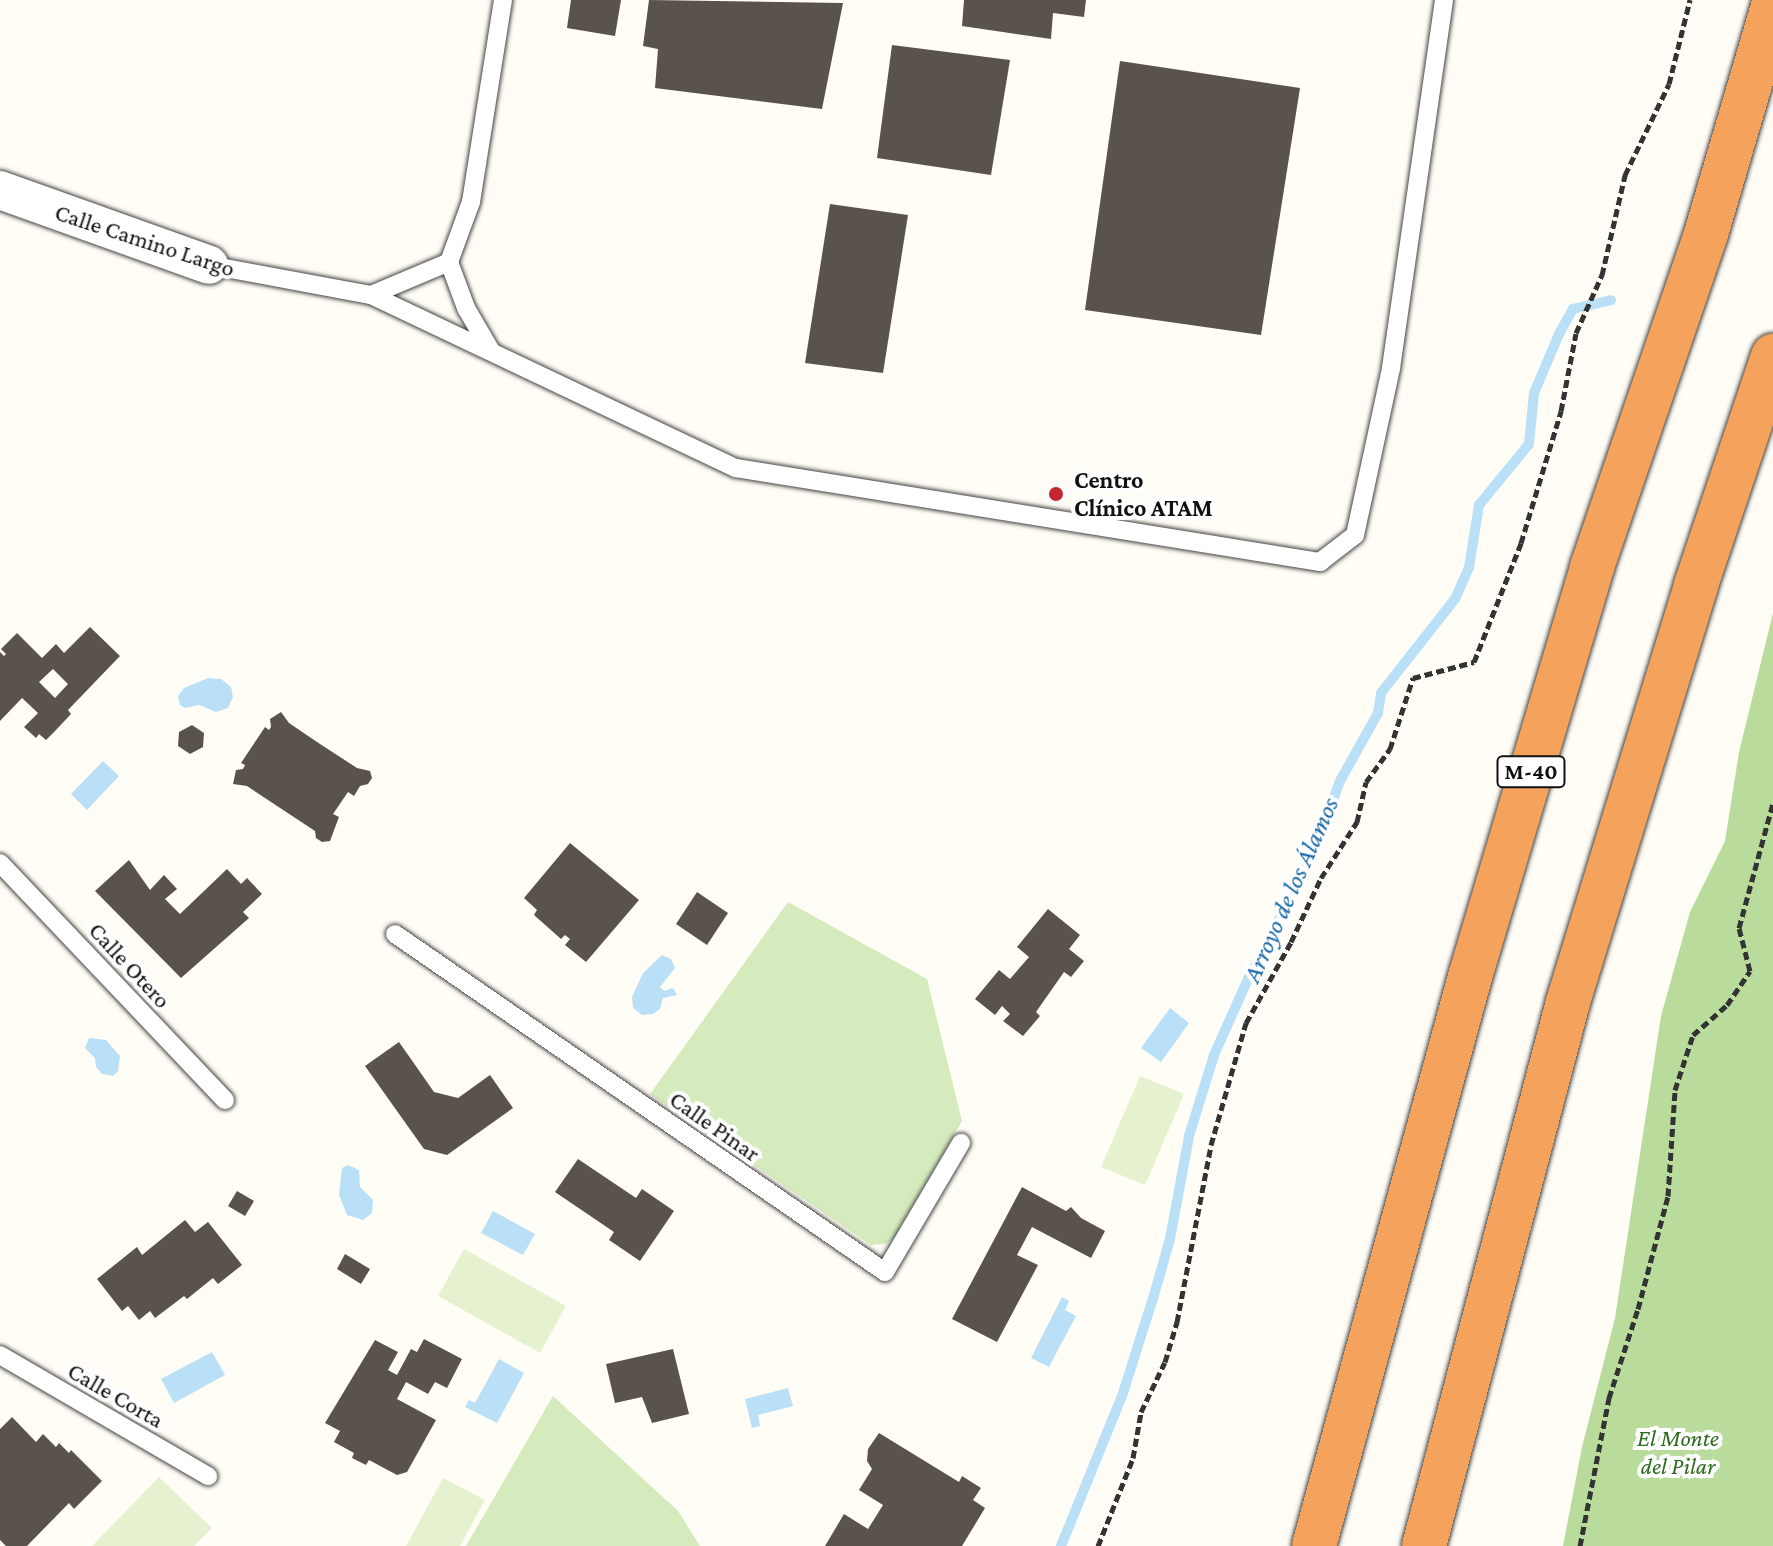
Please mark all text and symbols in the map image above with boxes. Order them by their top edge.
street label: Calle Camino Largo [51,197,239,283]
place label: Centro Clínico ATAM [1074,466,1213,522]
marker: Centro Clínico ATAM [1045,483,1067,505]
road number: M-40 [1495,754,1567,790]
water label: Arroyo de los Álamos [1236,793,1346,987]
street label: Calle Otero [83,916,177,1014]
street label: Calle Pinar [664,1084,766,1168]
street label: Calle Corta [63,1356,169,1434]
park label: El Monte del Pilar [1637,1424,1719,1480]

